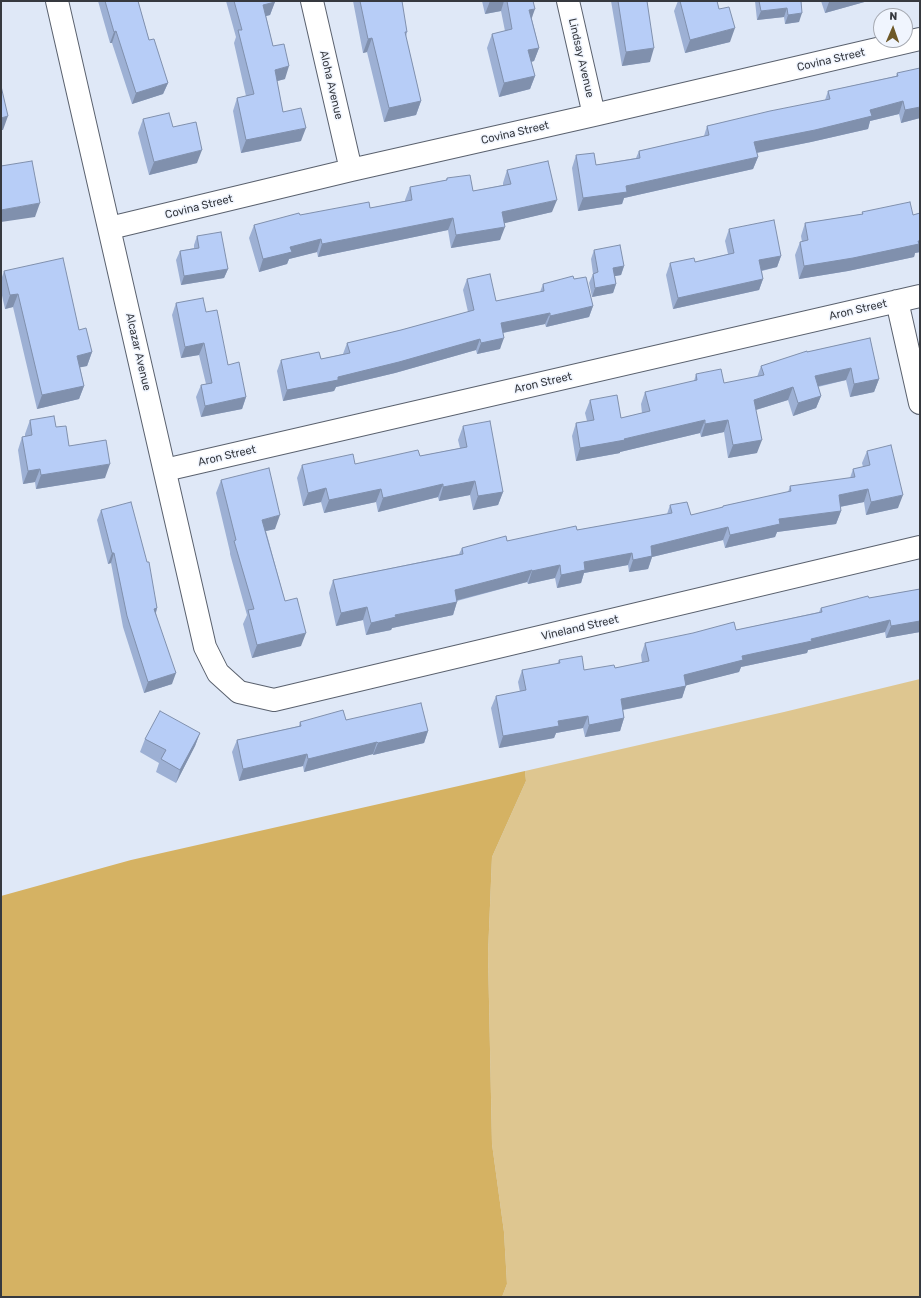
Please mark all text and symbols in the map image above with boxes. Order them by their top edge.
north arrow [873,8,913,48]
text: N [889,10,898,23]
street label: Lindsay Avenue [565,17,597,99]
street label: Covina Street [796,46,866,74]
street label: Aloha Avenue [317,49,345,121]
street label: Covina Street [480,119,550,147]
street label: Covina Street [164,192,234,222]
street label: Aron Street [828,297,888,323]
street label: Alcazar Avenue [123,312,153,392]
street label: Aron Street [513,370,573,396]
street label: Aron Street [197,443,257,469]
street label: Vineland Street [540,613,620,643]

